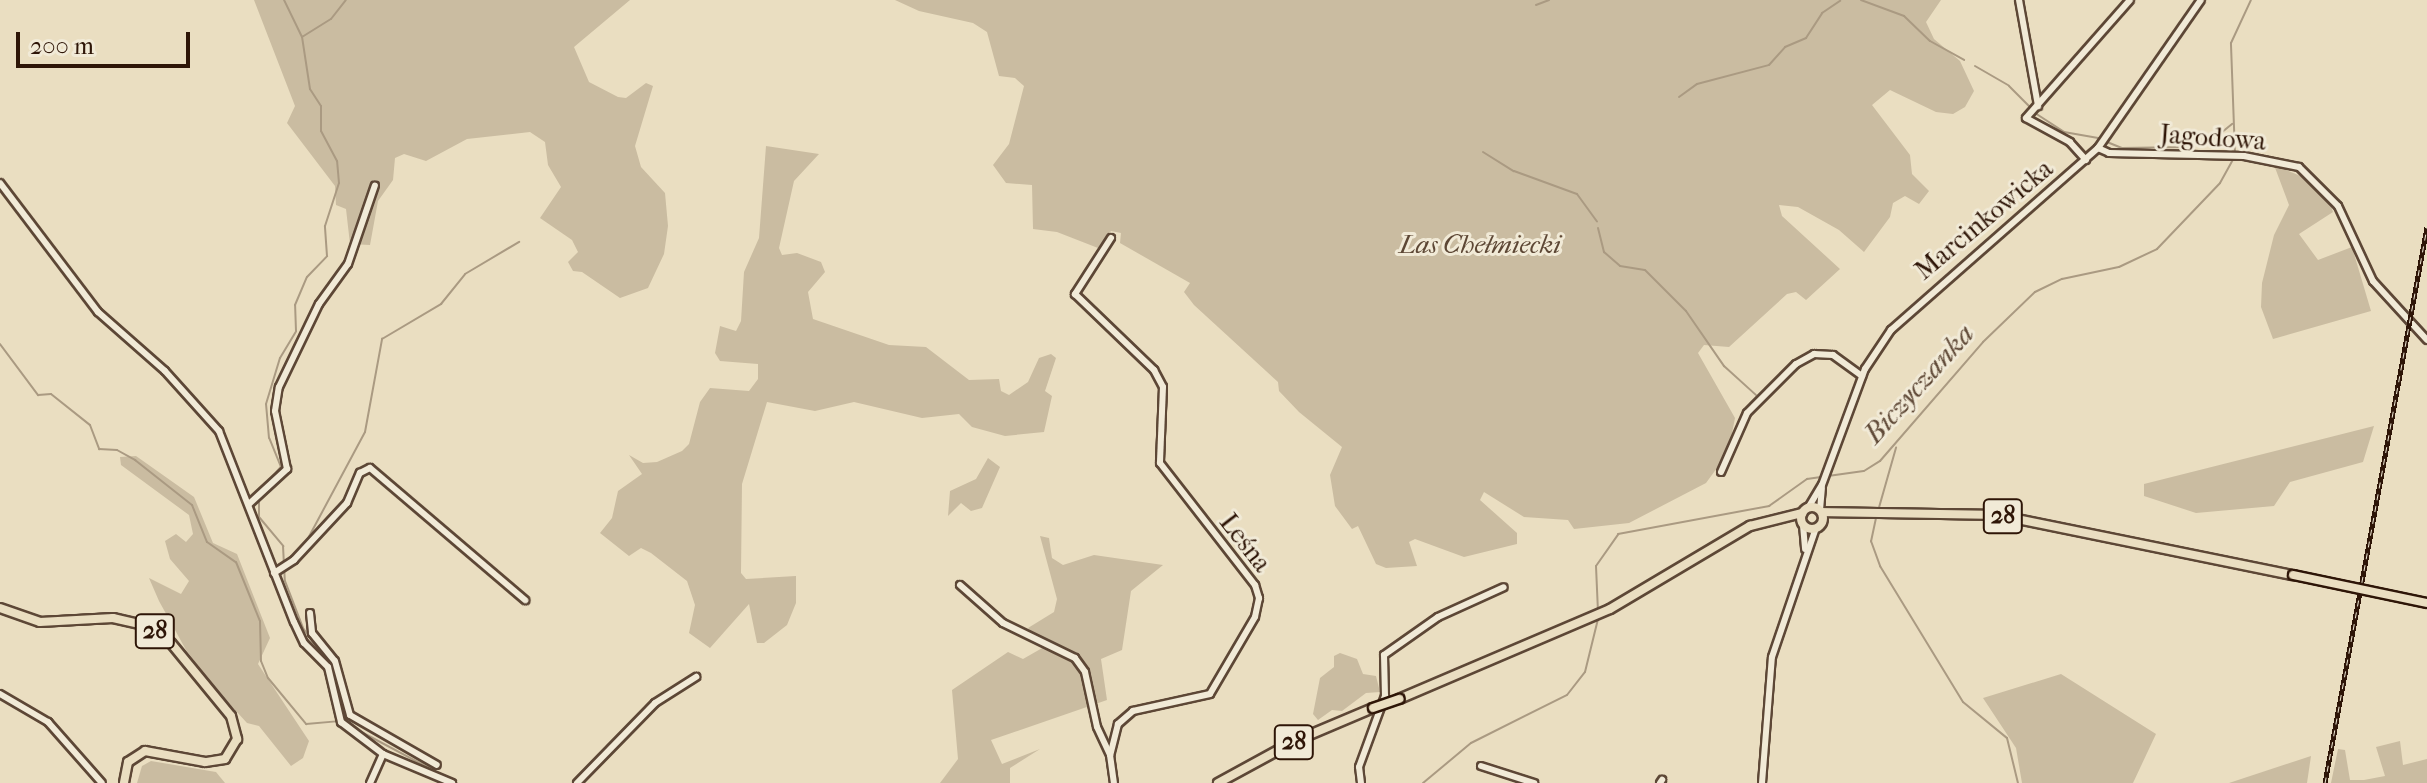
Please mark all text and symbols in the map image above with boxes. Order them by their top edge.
scale bar [20,16,194,66]
text: 200 m [30,32,94,60]
street label: Jagodowa [2159,119,2267,157]
street label: Marcinkowicka [1909,153,2059,287]
park label: Las Chełmiecki [1399,229,1561,261]
water label: Biczyczanka [1857,318,1981,450]
road number: 28 [1981,496,2025,536]
street label: Leśna [1213,508,1277,578]
road number: 28 [133,611,177,651]
road number: 28 [1272,722,1316,762]

